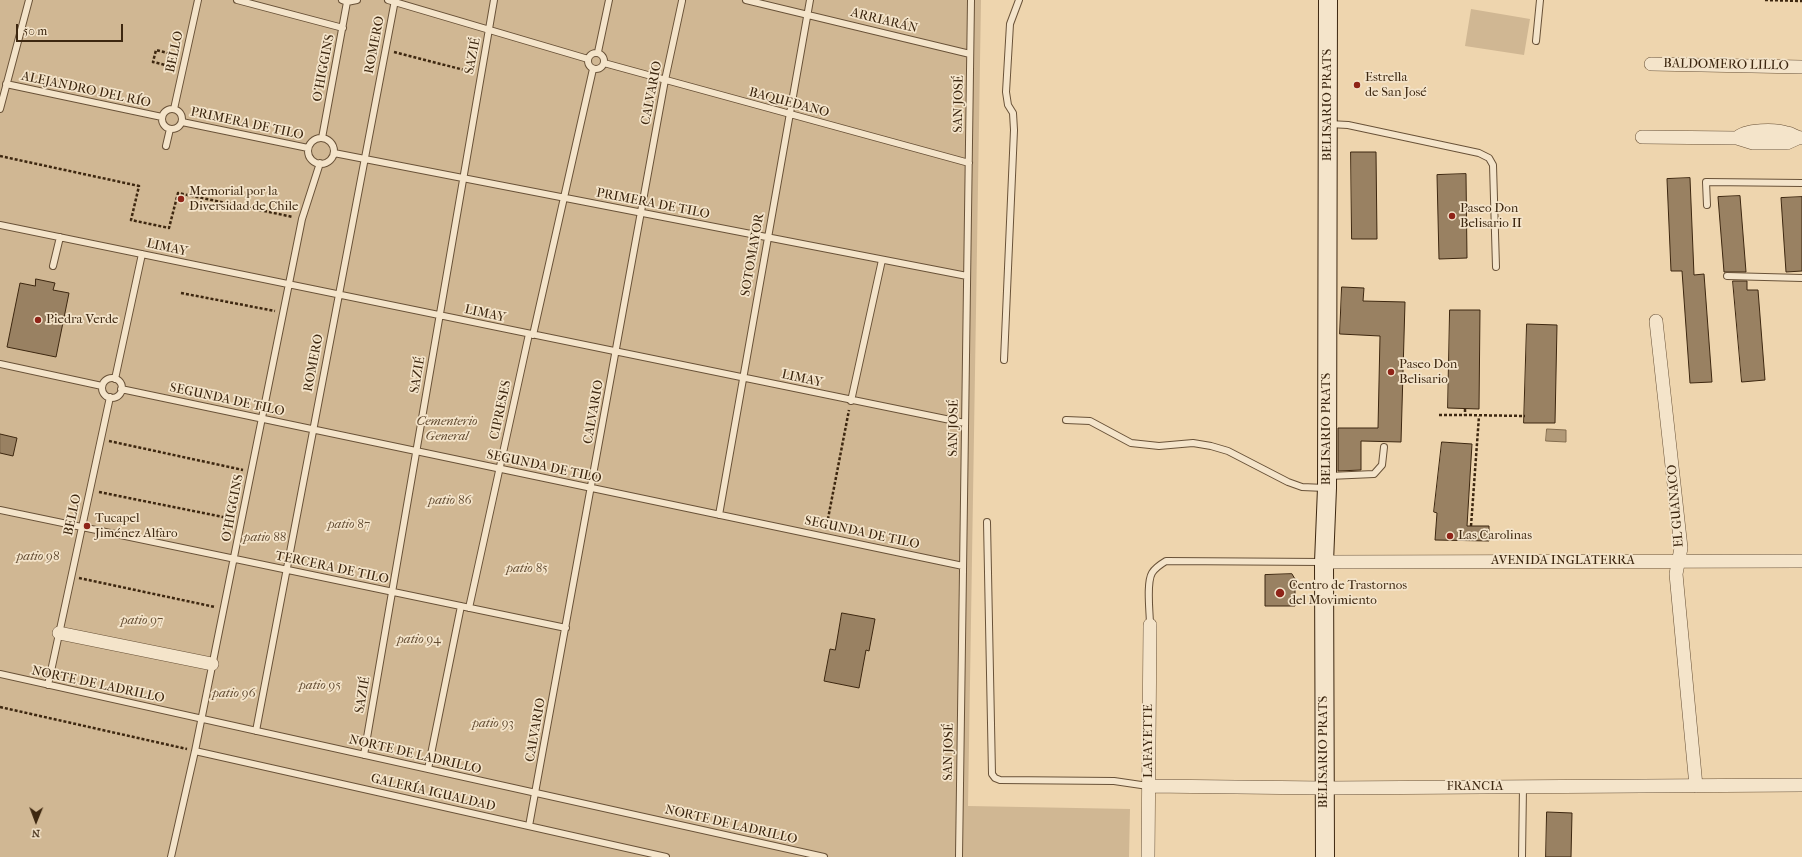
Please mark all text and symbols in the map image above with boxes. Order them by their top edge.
street label: ARRIARÁN [849,5,919,37]
street label: ROMERO [362,15,388,75]
scale bar [18,16,125,42]
text: 50 m [23,24,47,38]
street label: BELLO [163,30,187,74]
street label: O'HIGGINS [310,33,338,103]
street label: SAZIÉ [462,36,484,76]
street label: BELISARIO PRATS [1320,49,1336,161]
street label: BALDOMERO LILLO [1663,56,1789,74]
street label: CALVARIO [638,60,666,126]
street label: ALEJANDRO DEL RÍO [20,69,152,111]
place label: Estrella de San José [1365,70,1427,101]
street label: SAN JOSÉ [951,75,967,133]
marker: Estrella de San José [1352,80,1362,90]
street label: BAQUEDANO [747,85,831,121]
street label: PRIMERA DE TILO [189,104,305,144]
place label: Memorial por la Diversidad de Chile [189,184,298,215]
street label: PRIMERA DE TILO [595,185,711,223]
marker: Memorial por la Diversidad de Chile [176,194,186,204]
place label: Paseo Don Belisario II [1460,201,1522,232]
marker: Paseo Don Belisario II [1447,211,1457,221]
street label: SOTOMAYOR [738,212,768,298]
street label: LIMAY [145,236,189,260]
street label: LIMAY [463,302,507,326]
place label: Piedra Verde [46,312,118,328]
marker: Piedra Verde [33,315,43,325]
street label: ROMERO [301,333,327,393]
street label: SAZIÉ [407,355,429,395]
place label: Paseo Don Belisario [1399,357,1457,388]
street label: LIMAY [780,367,824,391]
marker: Paseo Don Belisario [1386,367,1396,377]
street label: BELISARIO PRATS [1319,373,1335,485]
street label: CIPRESES [487,379,515,441]
street label: CALVARIO [581,379,607,445]
street label: SEGUNDA DE TILO [168,380,286,420]
street label: SAN JOSÉ [946,399,962,457]
park label: Cementerio General [416,414,478,445]
street label: SEGUNDA DE TILO [485,447,603,487]
street label: EL GUANACO [1665,464,1687,548]
street label: O'HIGGINS [219,473,247,543]
street label: BELLO [61,493,85,537]
park label: patio 86 [428,493,472,509]
place label: Tucapel Jiménez Alfaro [95,511,178,542]
street label: SEGUNDA DE TILO [803,513,921,553]
park label: patio 87 [328,517,370,533]
marker: Tucapel Jiménez Alfaro [82,521,92,531]
place label: Las Carolinas [1458,528,1532,544]
park label: patio 88 [244,530,286,546]
marker: Las Carolinas [1445,531,1455,541]
street label: TERCERA DE TILO [274,548,390,588]
park label: patio 98 [17,549,59,565]
street label: AVENIDA INGLATERRA [1491,553,1635,569]
park label: patio 85 [506,561,548,577]
place label: Centro de Trastornos del Movimiento [1289,578,1407,609]
marker: Centro de Trastornos del Movimiento [1274,587,1286,599]
park label: patio 97 [121,613,163,629]
park label: patio 94 [397,632,441,648]
street label: NORTE DE LADRILLO [30,663,166,707]
street label: SAZIÉ [352,675,374,715]
park label: patio 95 [299,678,341,694]
park label: patio 96 [212,686,256,702]
street label: BELISARIO PRATS [1316,696,1332,808]
street label: CALVARIO [523,697,549,763]
street label: LAFAYETTE [1141,704,1157,778]
park label: patio 93 [472,716,514,732]
street label: SAN JOSÉ [941,723,957,781]
street label: NORTE DE LADRILLO [347,732,483,778]
street label: GALERÍA IGUALDAD [369,771,497,815]
street label: FRANCIA [1447,779,1503,795]
north arrow [16,801,56,841]
street label: NORTE DE LADRILLO [663,802,799,848]
text: N [31,827,40,840]

